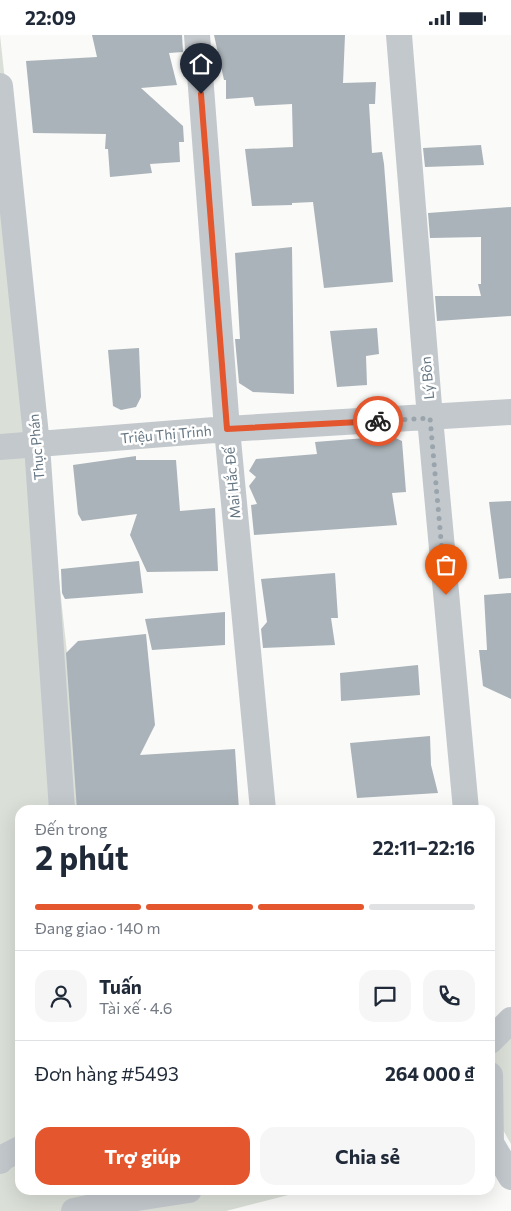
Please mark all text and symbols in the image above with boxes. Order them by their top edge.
text: 22:09 [25,6,76,29]
pin [180,43,222,94]
icon: home [187,50,215,78]
street label: Lý Bôn [417,356,437,400]
courier [353,396,403,446]
icon: bike [364,407,392,435]
street label: Thục Phán [25,413,47,481]
street label: Triệu Thị Trinh [120,422,212,446]
street label: Mai Hắc Đế [220,445,244,520]
pin [425,544,467,595]
icon: bag [432,551,460,579]
text: Đến trong [35,819,108,838]
text: 22:11–22:16 [373,836,475,859]
text: 2 phút [35,837,129,877]
text: Đang giao · 140 m [35,918,161,937]
button: person [35,970,87,1022]
button: chat [359,970,411,1022]
button: phone [423,970,475,1022]
text: Tuấn [99,975,142,998]
text: Tài xế · 4.6 [99,998,173,1017]
text: Đơn hàng #5493 [35,1062,179,1085]
text: 264 000 ₫ [385,1062,475,1085]
button: Trợ giúp [35,1127,250,1185]
button: Chia sẻ [260,1127,475,1185]

